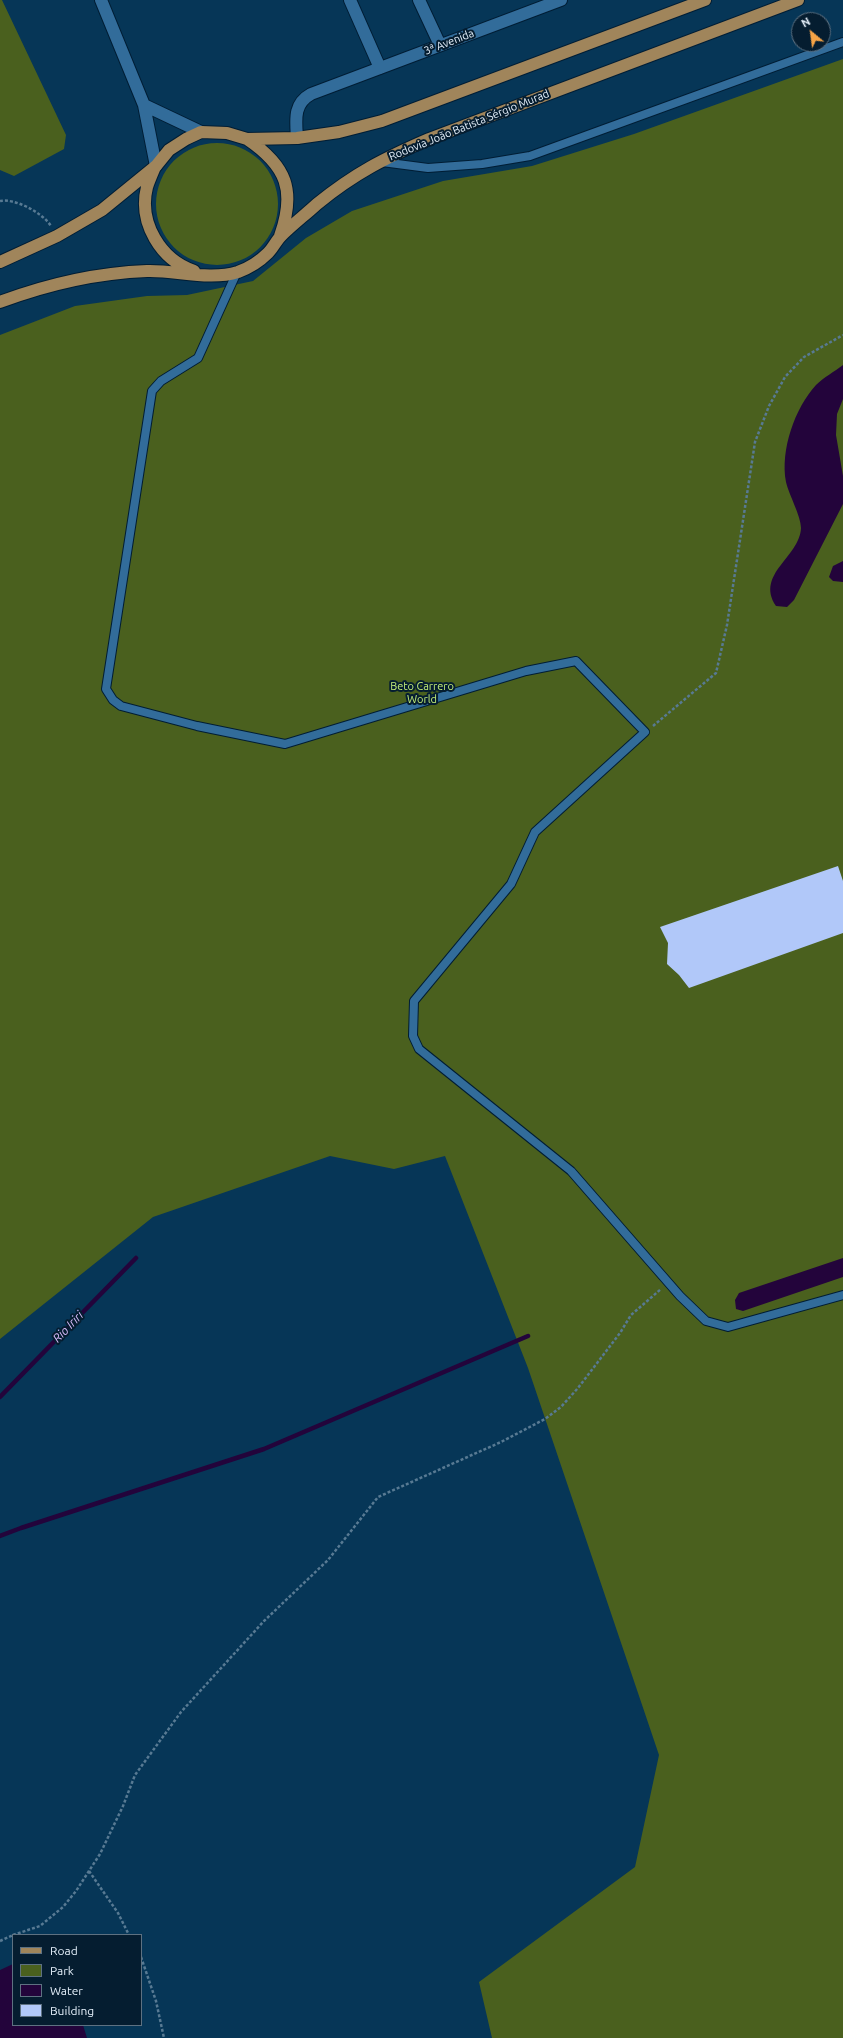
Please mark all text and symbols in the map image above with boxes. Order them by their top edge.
north arrow [791,12,831,52]
text: N [799,15,812,30]
street label: 3ª Avenida [422,26,476,58]
street label: Rodovia João Batista Sérgio Murad [387,87,551,163]
park label: Beto Carrero World [390,679,454,705]
water label: Rio Iriri [50,1308,86,1346]
legend [12,1934,142,2026]
text: Road [50,1944,78,1957]
text: Park [50,1964,74,1977]
text: Water [50,1984,83,1997]
text: Building [50,2004,94,2017]

